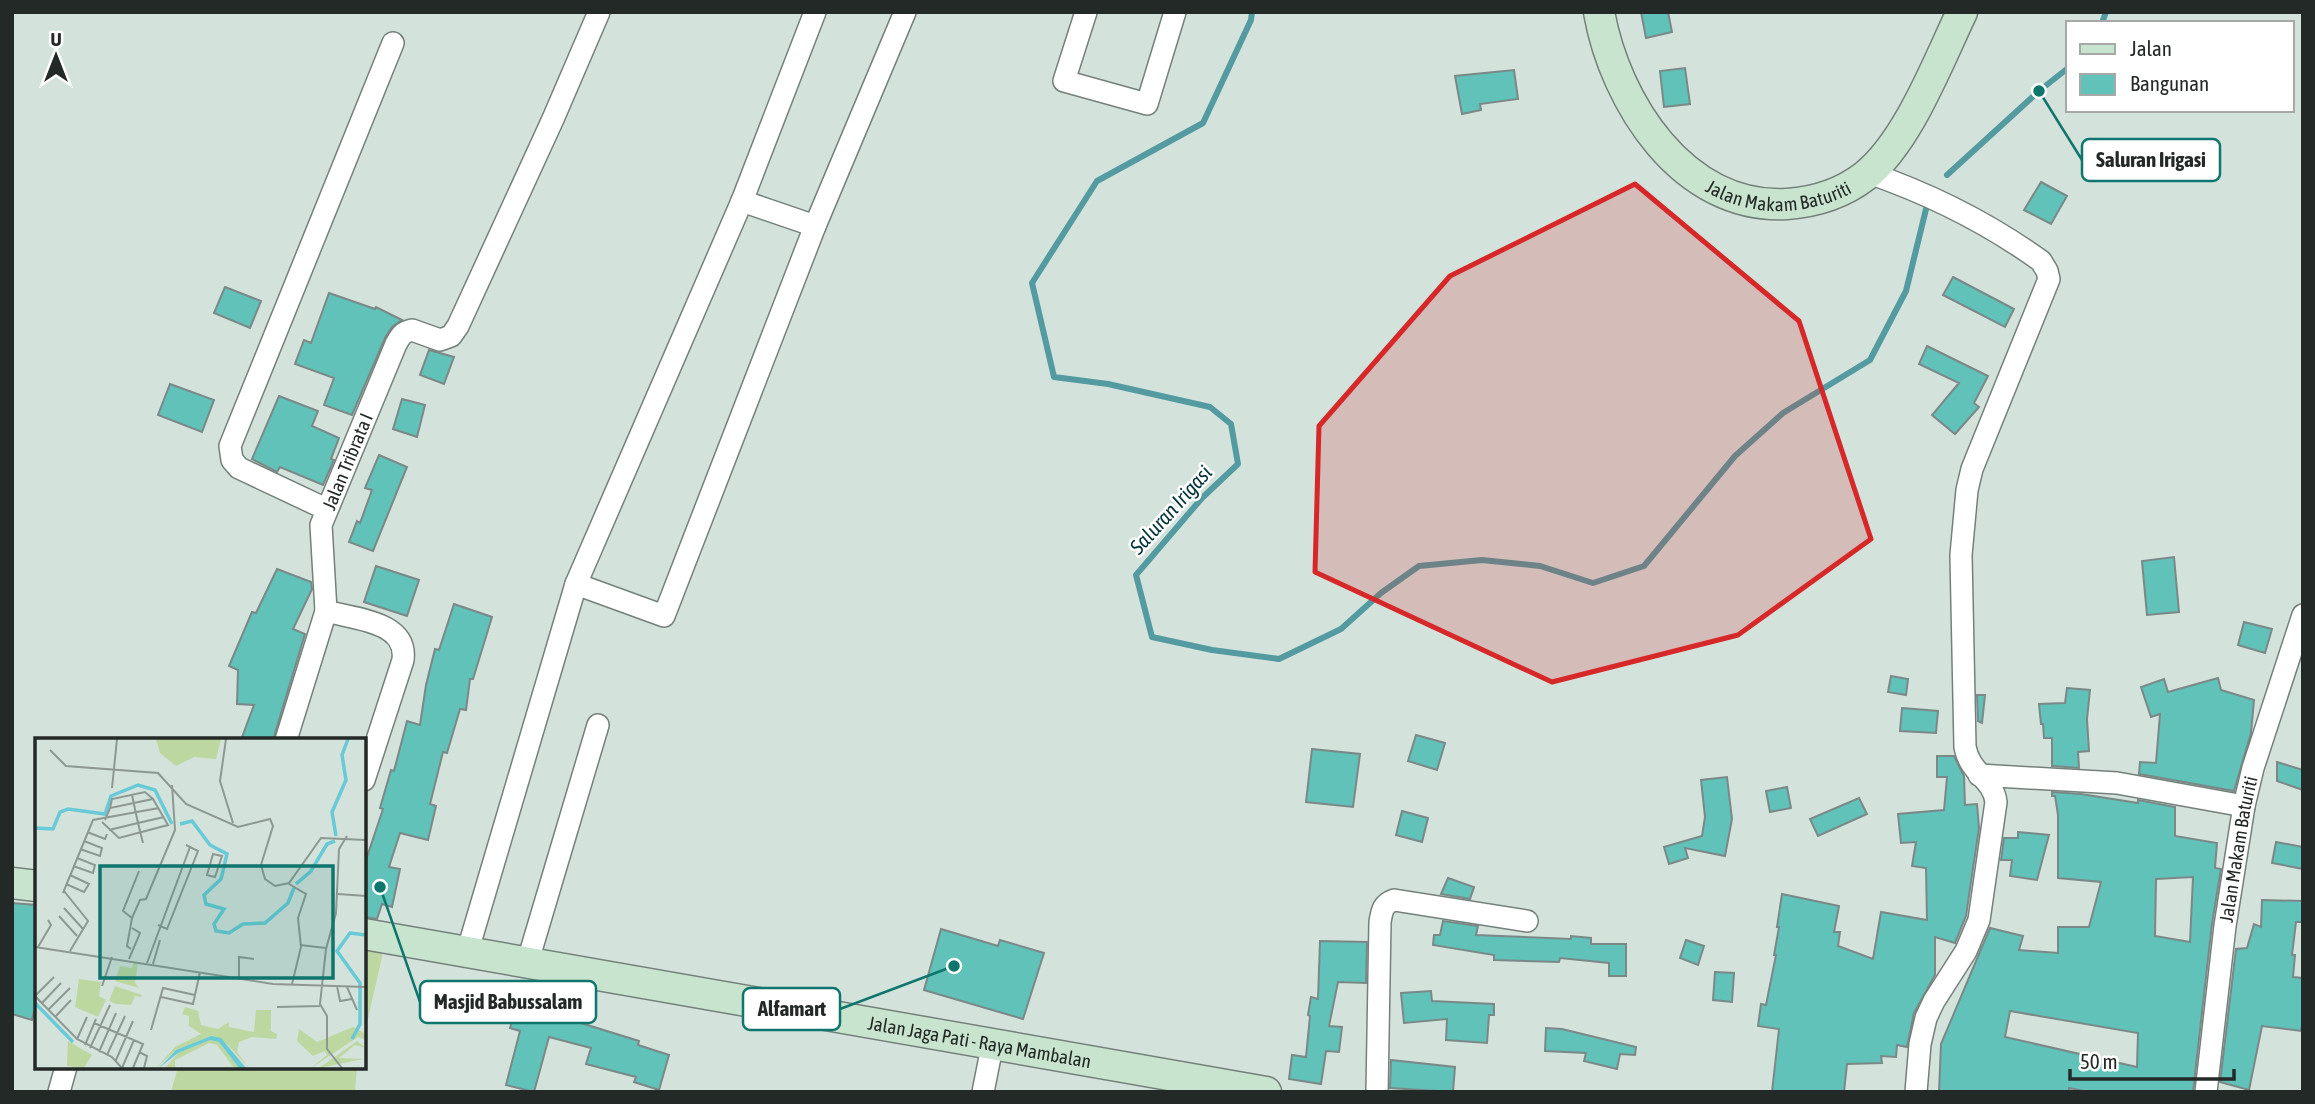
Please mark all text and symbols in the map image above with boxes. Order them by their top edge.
north arrow [21,21,91,91]
legend [2066,21,2294,112]
text: U [50,28,62,50]
text: Jalan [2130,36,2172,60]
text: Bangunan [2130,71,2209,95]
callout: Saluran Irigasi [2082,139,2220,181]
text: Saluran Irigasi [2096,147,2206,171]
street label: Jalan Makam Baturiti [1705,167,1853,193]
text: Jalan Makam Baturiti [1702,175,1855,215]
street label: Jalan Tribrata I [318,410,377,513]
water label: Saluran Irigasi [1124,460,1216,559]
inset map [35,738,366,1069]
street label: Jalan Makam Baturiti [2215,774,2262,924]
callout: Masjid Babussalam [420,981,596,1023]
callout: Alfamart [743,988,840,1030]
text: Masjid Babussalam [434,989,582,1013]
text: Alfamart [757,996,826,1020]
street label: Jalan Jaga Pati - Raya Mambalan [866,1011,1093,1072]
scale bar [2070,1038,2234,1082]
text: 50 m [2080,1049,2118,1073]

